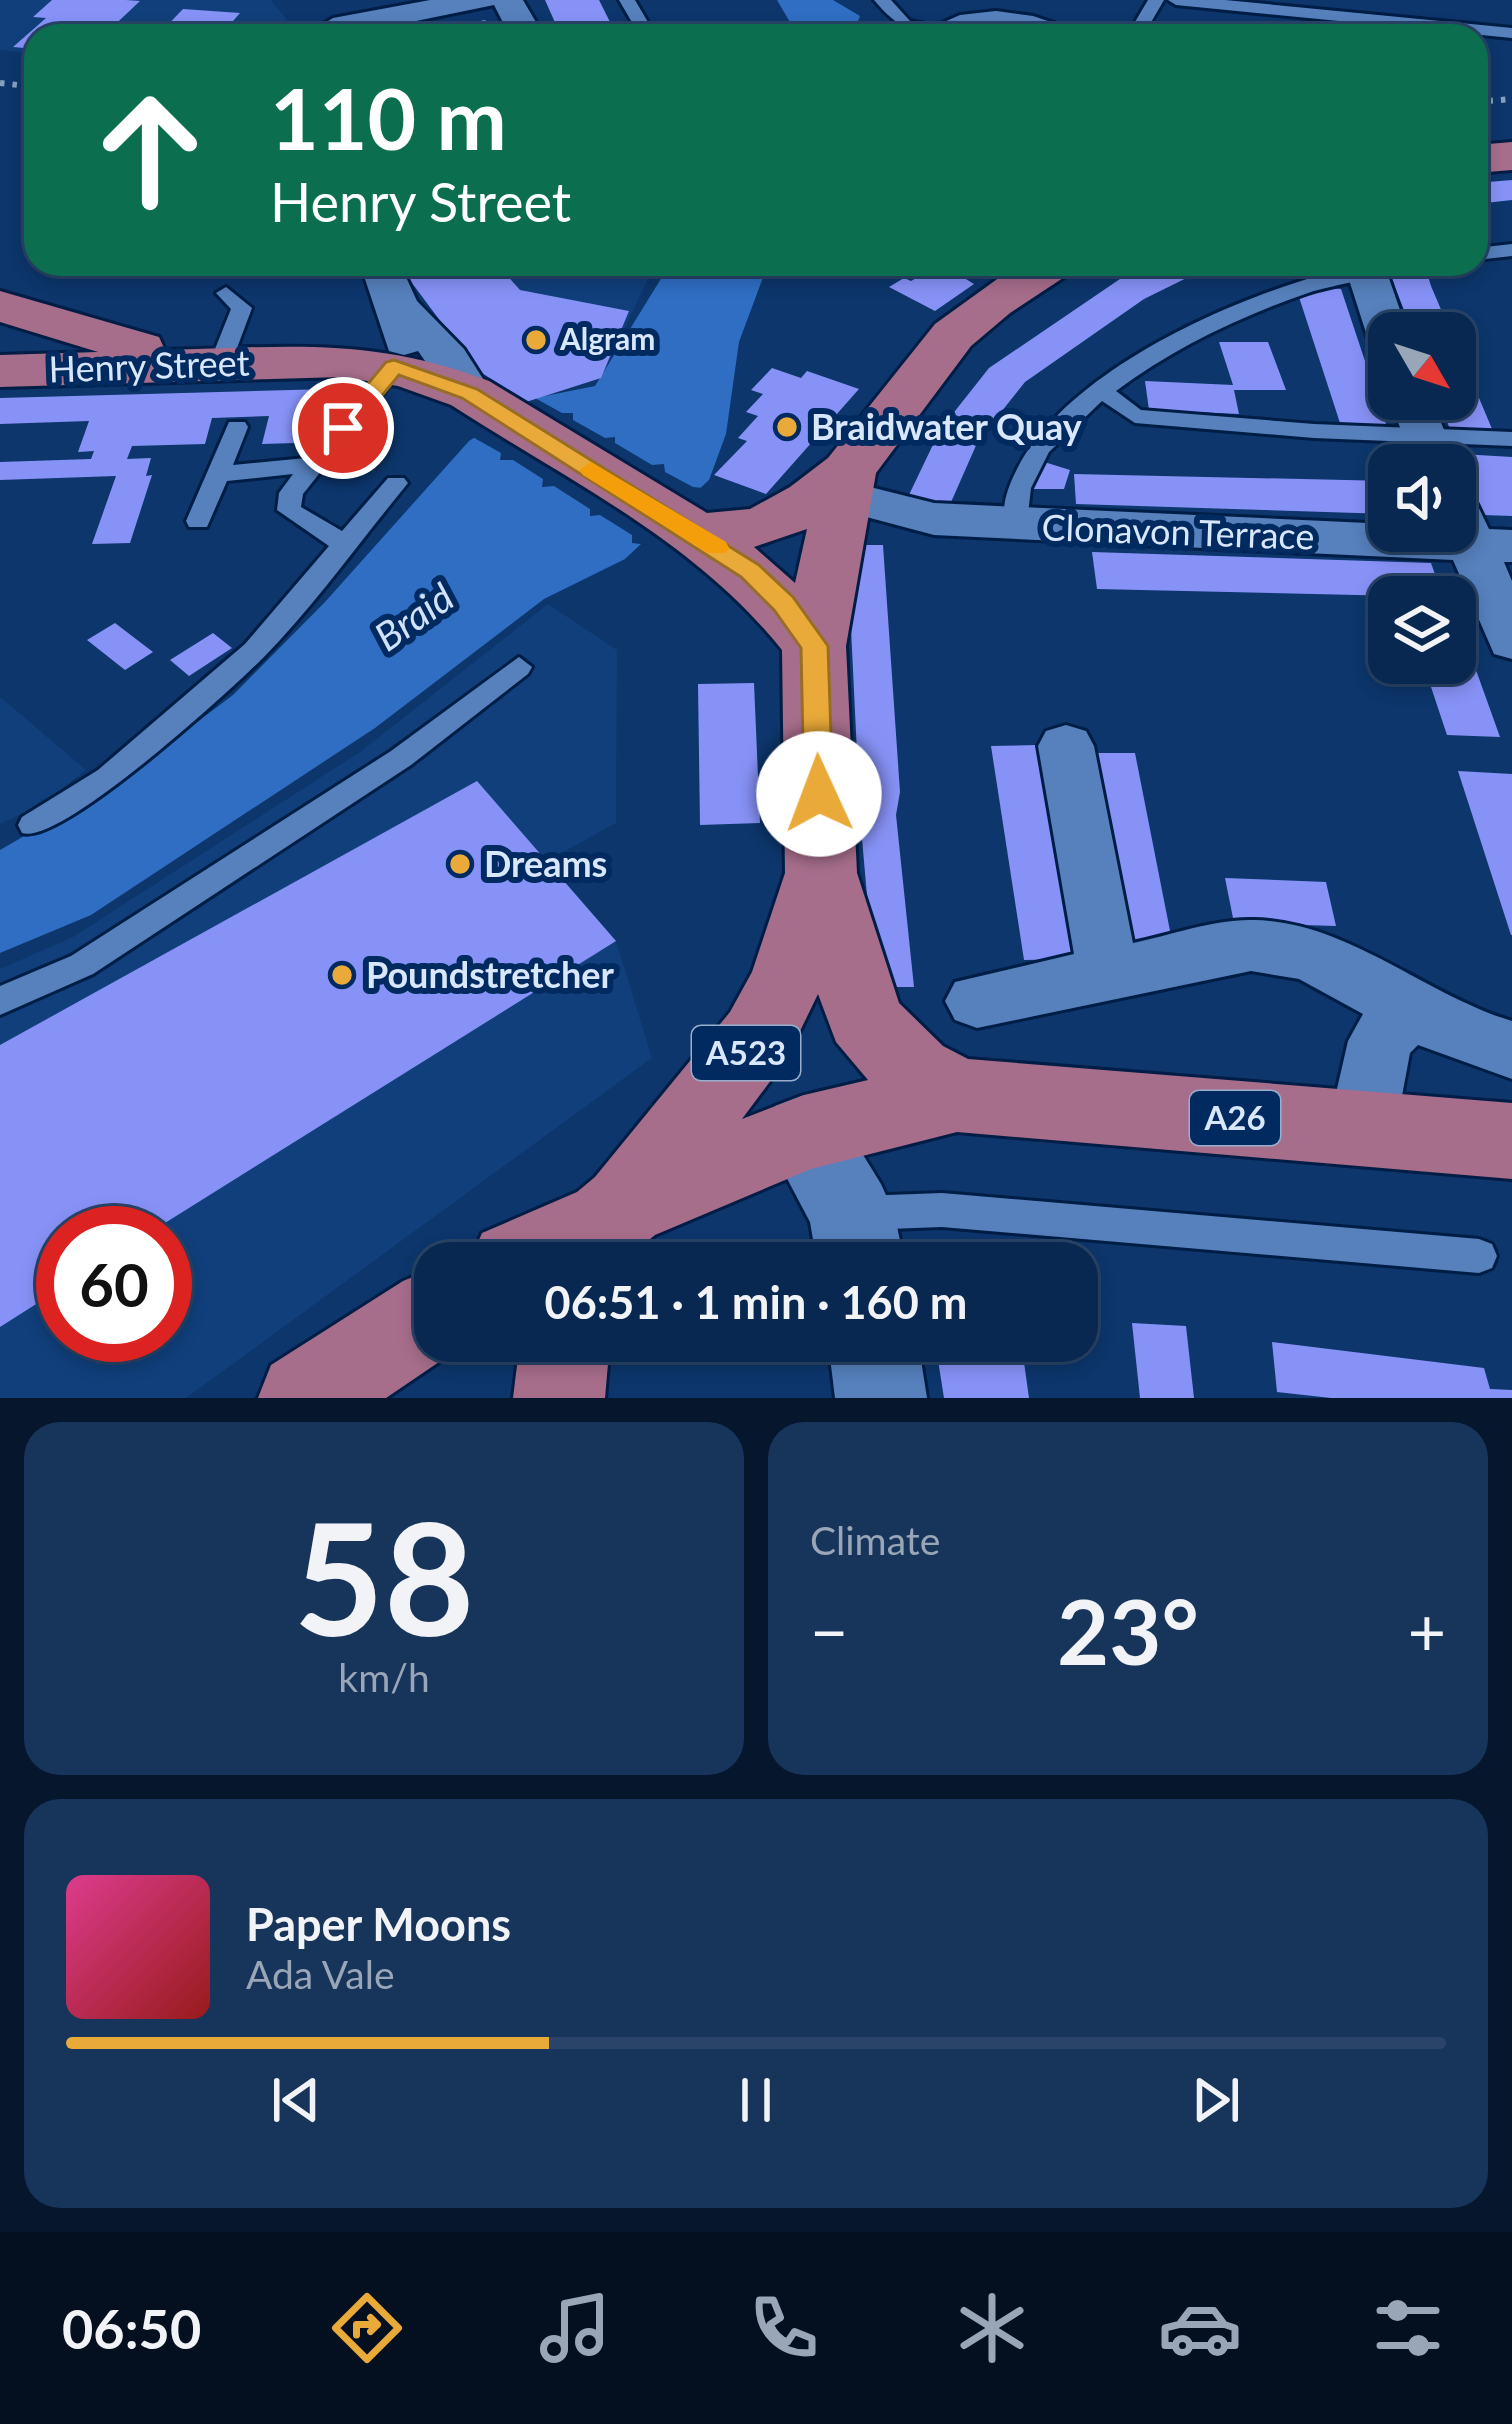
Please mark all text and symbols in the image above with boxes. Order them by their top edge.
text: 110 m [270,67,507,168]
icon: ahead [72,72,228,228]
text: Henry Street [270,169,571,234]
north arrow [1368,312,1476,420]
map controls [1368,312,1476,684]
place label: Algram [559,320,655,356]
marker: Algram [523,327,549,353]
street label: Henry Street [48,340,250,390]
pin [292,377,394,479]
icon: arrive [310,395,376,461]
place label: Braidwater Quay [811,404,1082,448]
marker: Braidwater Quay [774,414,800,440]
button: sound [1368,444,1476,552]
street label: Clonavon Terrace [1041,504,1315,558]
water label: Braid [365,573,462,659]
button: layers [1368,576,1476,684]
position arrow [756,731,882,857]
place label: Dreams [484,841,607,885]
marker: Dreams [447,851,473,877]
place label: Poundstretcher [366,952,614,996]
marker: Poundstretcher [329,962,355,988]
road number: A523 [692,1026,800,1080]
road number: A26 [1190,1091,1280,1145]
speed limit sign: 60 [36,1206,192,1362]
text: 06:51 · 1 min · 160 m [545,1275,967,1329]
text: 58 [294,1482,474,1669]
text: Climate [810,1517,940,1563]
text: 23° [1057,1576,1199,1684]
text: − [810,1591,848,1670]
text: + [1408,1591,1446,1670]
text: km/h [338,1654,430,1700]
text: Paper Moons [246,1897,511,1951]
text: Ada Vale [246,1951,395,1997]
icon: previous [263,2067,329,2133]
icon: pause [723,2067,789,2133]
icon: next [1183,2067,1249,2133]
icon: directions [325,2286,409,2370]
icon: music [533,2286,617,2370]
icon: phone [742,2286,826,2370]
icon: climate [950,2286,1034,2370]
icon: car [1158,2286,1242,2370]
icon: filters [1366,2286,1450,2370]
text: 06:50 [62,2296,201,2361]

